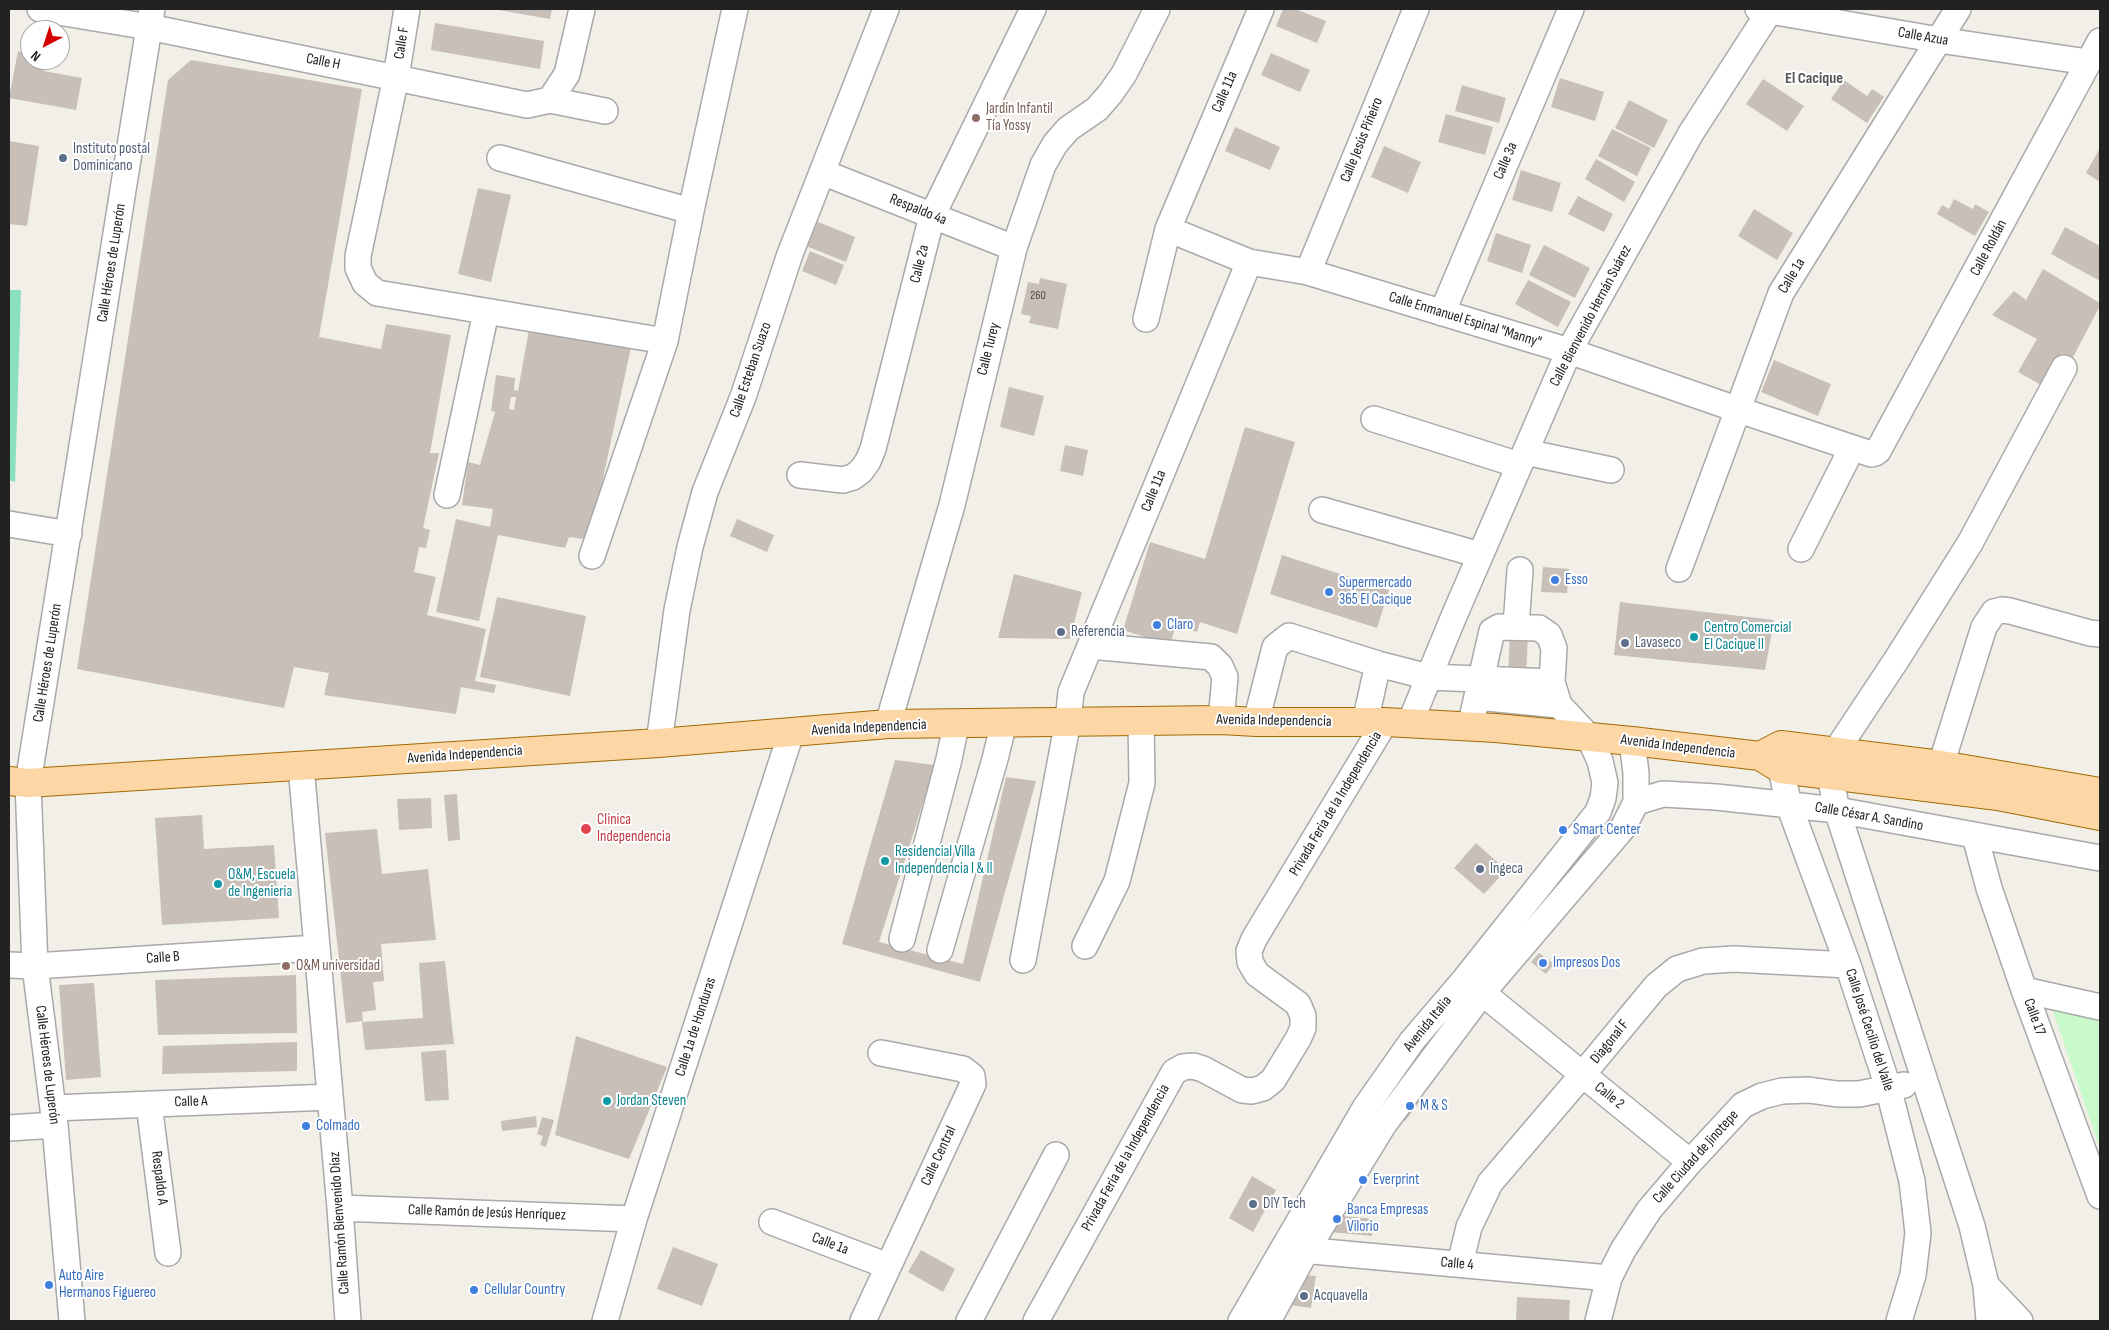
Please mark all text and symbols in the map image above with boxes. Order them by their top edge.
north arrow [20,20,70,70]
street label: Calle Azua [1896,24,1950,50]
street label: Calle F [391,25,413,61]
text: N [27,47,44,65]
street label: Calle H [304,50,342,74]
street label: Calle 11a [1208,69,1242,115]
district label: El Cacique [1785,69,1843,89]
street label: Calle Jesús Piñeiro [1337,95,1387,185]
place label: Jardín Infantil Tía Yossy [986,100,1053,135]
marker: Jardín Infantil Tía Yossy [970,112,982,124]
place label: Instituto postal Dominicano [73,140,150,175]
street label: Calle 3a [1490,140,1522,182]
marker: Instituto postal Dominicano [57,152,69,164]
street label: Respaldo 4a [887,190,949,230]
street label: Calle Héroes de Luperón [94,202,130,324]
street label: Calle Roldán [1967,217,2011,279]
street label: Calle Bienvenido Hernán Suárez [1546,242,1636,390]
street label: Calle 2a [907,243,933,285]
street label: Calle 1a [1775,255,1809,297]
street label: Calle Enmanuel Espinal "Manny" [1387,288,1543,352]
house number: 260 [1030,289,1046,303]
street label: Calle Esteban Suazo [726,320,776,420]
street label: Calle Turey [974,321,1004,377]
street label: Calle 11a [1138,468,1170,514]
place label: Esso [1565,571,1588,589]
place label: Supermercado 365 El Cacique [1339,574,1412,609]
marker: Esso [1549,574,1561,586]
marker: Supermercado 365 El Cacique [1323,586,1335,598]
street label: Calle Héroes de Luperón [30,602,66,724]
place label: Claro [1167,616,1193,634]
marker: Claro [1151,619,1163,631]
place label: Centro Comercial El Cacique II [1704,619,1791,654]
place label: Referencia [1071,623,1125,641]
marker: Referencia [1055,626,1067,638]
marker: Centro Comercial El Cacique II [1688,631,1700,643]
place label: Lavaseco [1635,634,1681,652]
marker: Lavaseco [1619,637,1631,649]
street label: Avenida Independencia [1216,711,1332,731]
street label: Avenida Independencia [811,716,927,740]
street label: Privada Feria de la Independencia [1286,729,1386,879]
street label: Avenida Independencia [1620,731,1736,763]
street label: Avenida Independencia [407,742,523,768]
street label: Calle César A. Sandino [1813,799,1925,835]
place label: Clinica Independencia [597,811,671,846]
place label: Smart Center [1573,821,1641,839]
marker: Clinica Independencia [579,822,593,836]
marker: Smart Center [1557,824,1569,836]
place label: Residencial Villa Independencia I & II [895,843,992,878]
marker: Residencial Villa Independencia I & II [879,855,891,867]
place label: Ingeca [1490,860,1523,878]
marker: Ingeca [1474,863,1486,875]
place label: O&M, Escuela de Ingenieria [228,866,296,901]
marker: O&M, Escuela de Ingenieria [212,878,224,890]
street label: Calle B [146,948,180,968]
place label: Impresos Dos [1553,954,1620,972]
place label: O&M universidad [296,957,380,975]
marker: Impresos Dos [1537,957,1549,969]
marker: O&M universidad [280,960,292,972]
street label: Calle José Cecilio del Valle [1841,967,1897,1093]
street label: Calle 1a de Honduras [672,975,720,1079]
street label: Avenida Italia [1400,992,1456,1056]
street label: Calle 17 [2019,996,2049,1038]
street label: Calle Héroes de Luperón [31,1004,63,1126]
street label: Diagonal F [1587,1016,1633,1068]
street label: Calle 2 [1591,1079,1627,1113]
street label: Privada Feria de la Independencia [1078,1081,1174,1235]
street label: Calle A [174,1092,208,1112]
place label: Jordan Steven [617,1092,686,1110]
marker: Jordan Steven [601,1095,613,1107]
place label: M & S [1420,1097,1448,1115]
marker: M & S [1404,1100,1416,1112]
street label: Calle Ciudad de Jinotepe [1649,1107,1743,1207]
place label: Colmado [316,1117,360,1135]
marker: Colmado [300,1120,312,1132]
street label: Calle Central [917,1123,961,1189]
street label: Respaldo A [147,1150,171,1206]
street label: Calle Ramón Bienvenido Díaz [326,1151,354,1295]
place label: Everprint [1373,1171,1420,1189]
marker: Everprint [1357,1174,1369,1186]
place label: DIY Tech [1263,1195,1306,1213]
marker: DIY Tech [1247,1198,1259,1210]
street label: Calle Ramón de Jesús Henríquez [408,1201,566,1225]
place label: Banca Empresas Vilorio [1347,1201,1428,1236]
marker: Banca Empresas Vilorio [1331,1213,1343,1225]
street label: Calle 1a [809,1229,851,1259]
street label: Calle 4 [1440,1254,1474,1274]
place label: Auto Aire Hermanos Figuereo [59,1267,156,1302]
marker: Auto Aire Hermanos Figuereo [43,1279,55,1291]
place label: Cellular Country [484,1281,565,1299]
marker: Cellular Country [468,1284,480,1296]
place label: Acquavella [1314,1287,1368,1305]
marker: Acquavella [1298,1290,1310,1302]

